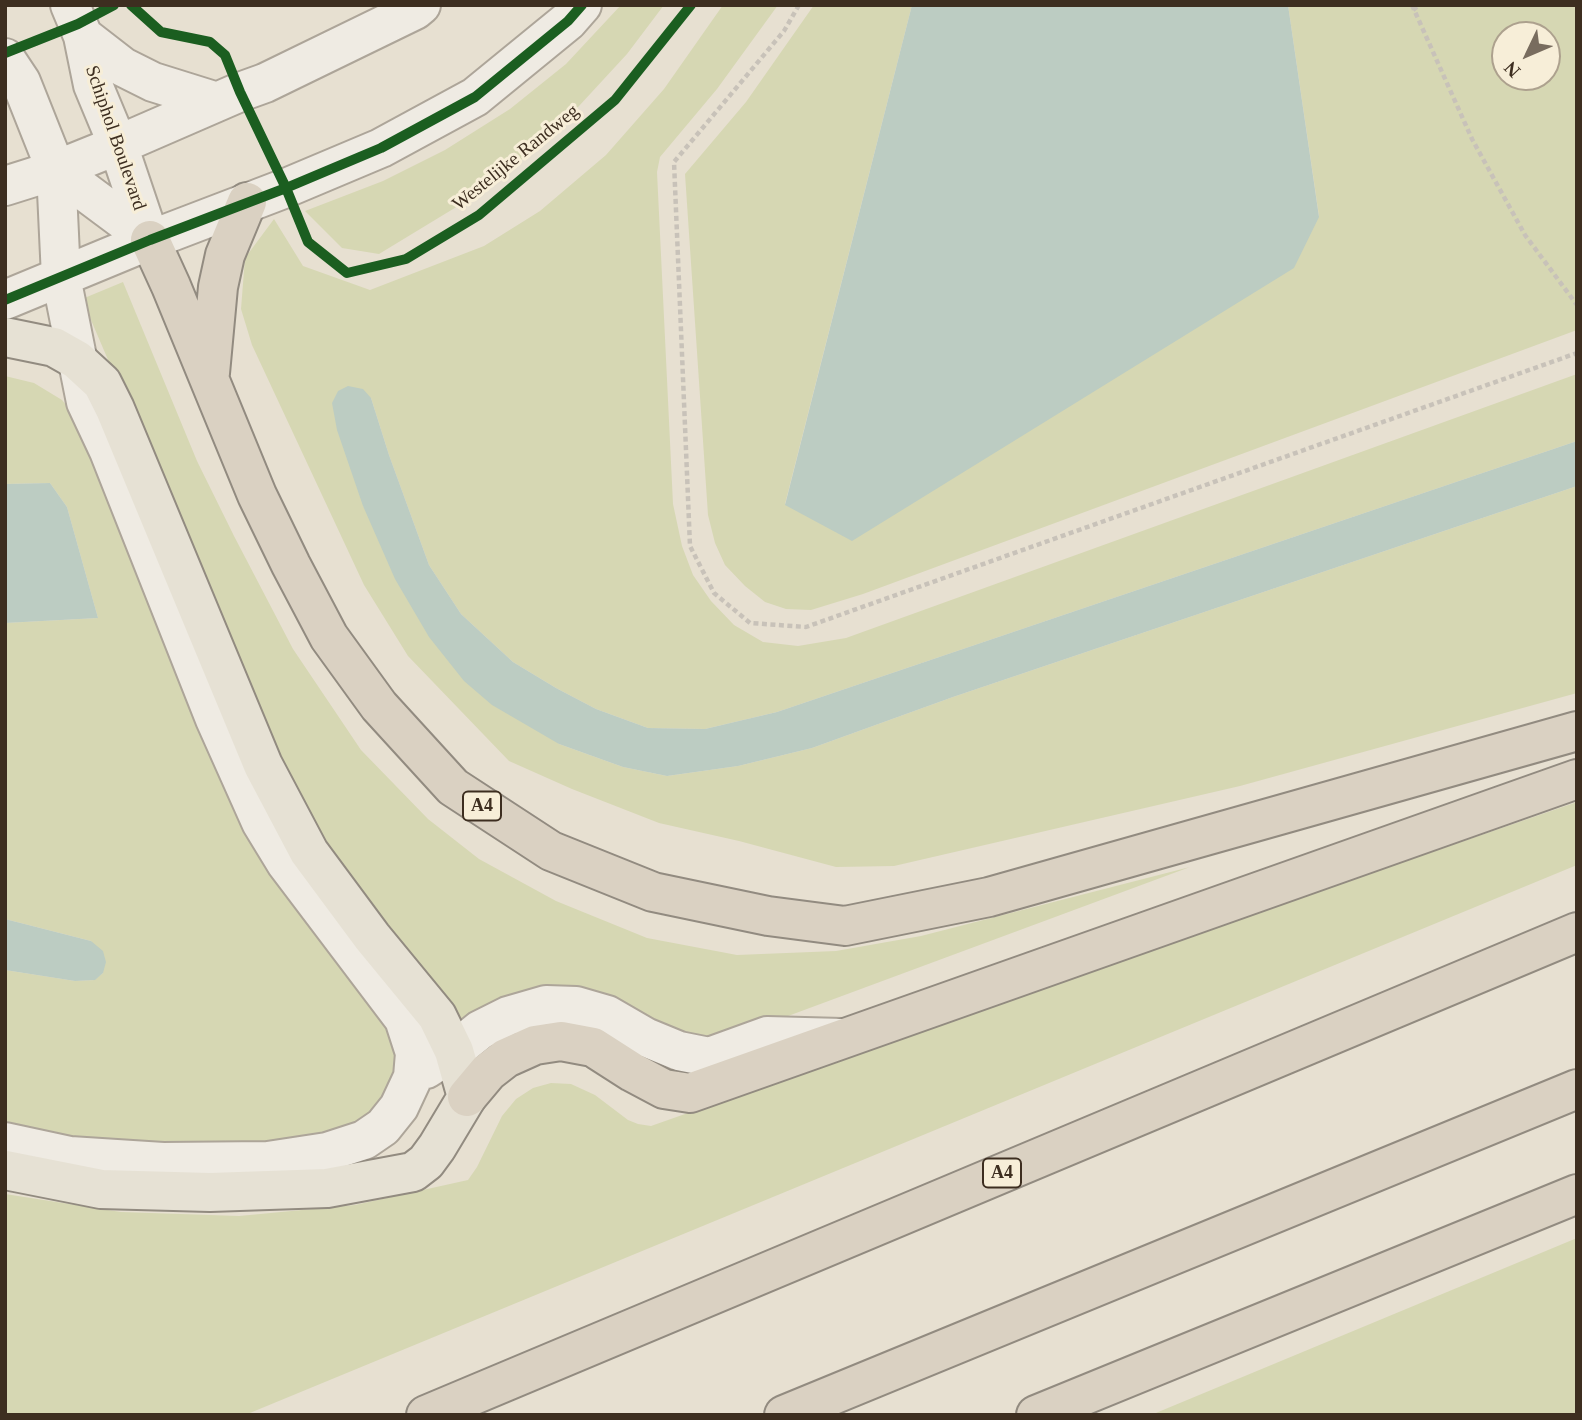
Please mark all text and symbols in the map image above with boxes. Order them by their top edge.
north arrow [1491,21,1561,91]
text: N [1500,57,1524,82]
street label: Schiphol Boulevard [80,63,150,213]
street label: Westelijke Randweg [448,100,584,216]
road number: A4 [463,792,501,820]
road number: A4 [983,1158,1021,1188]

